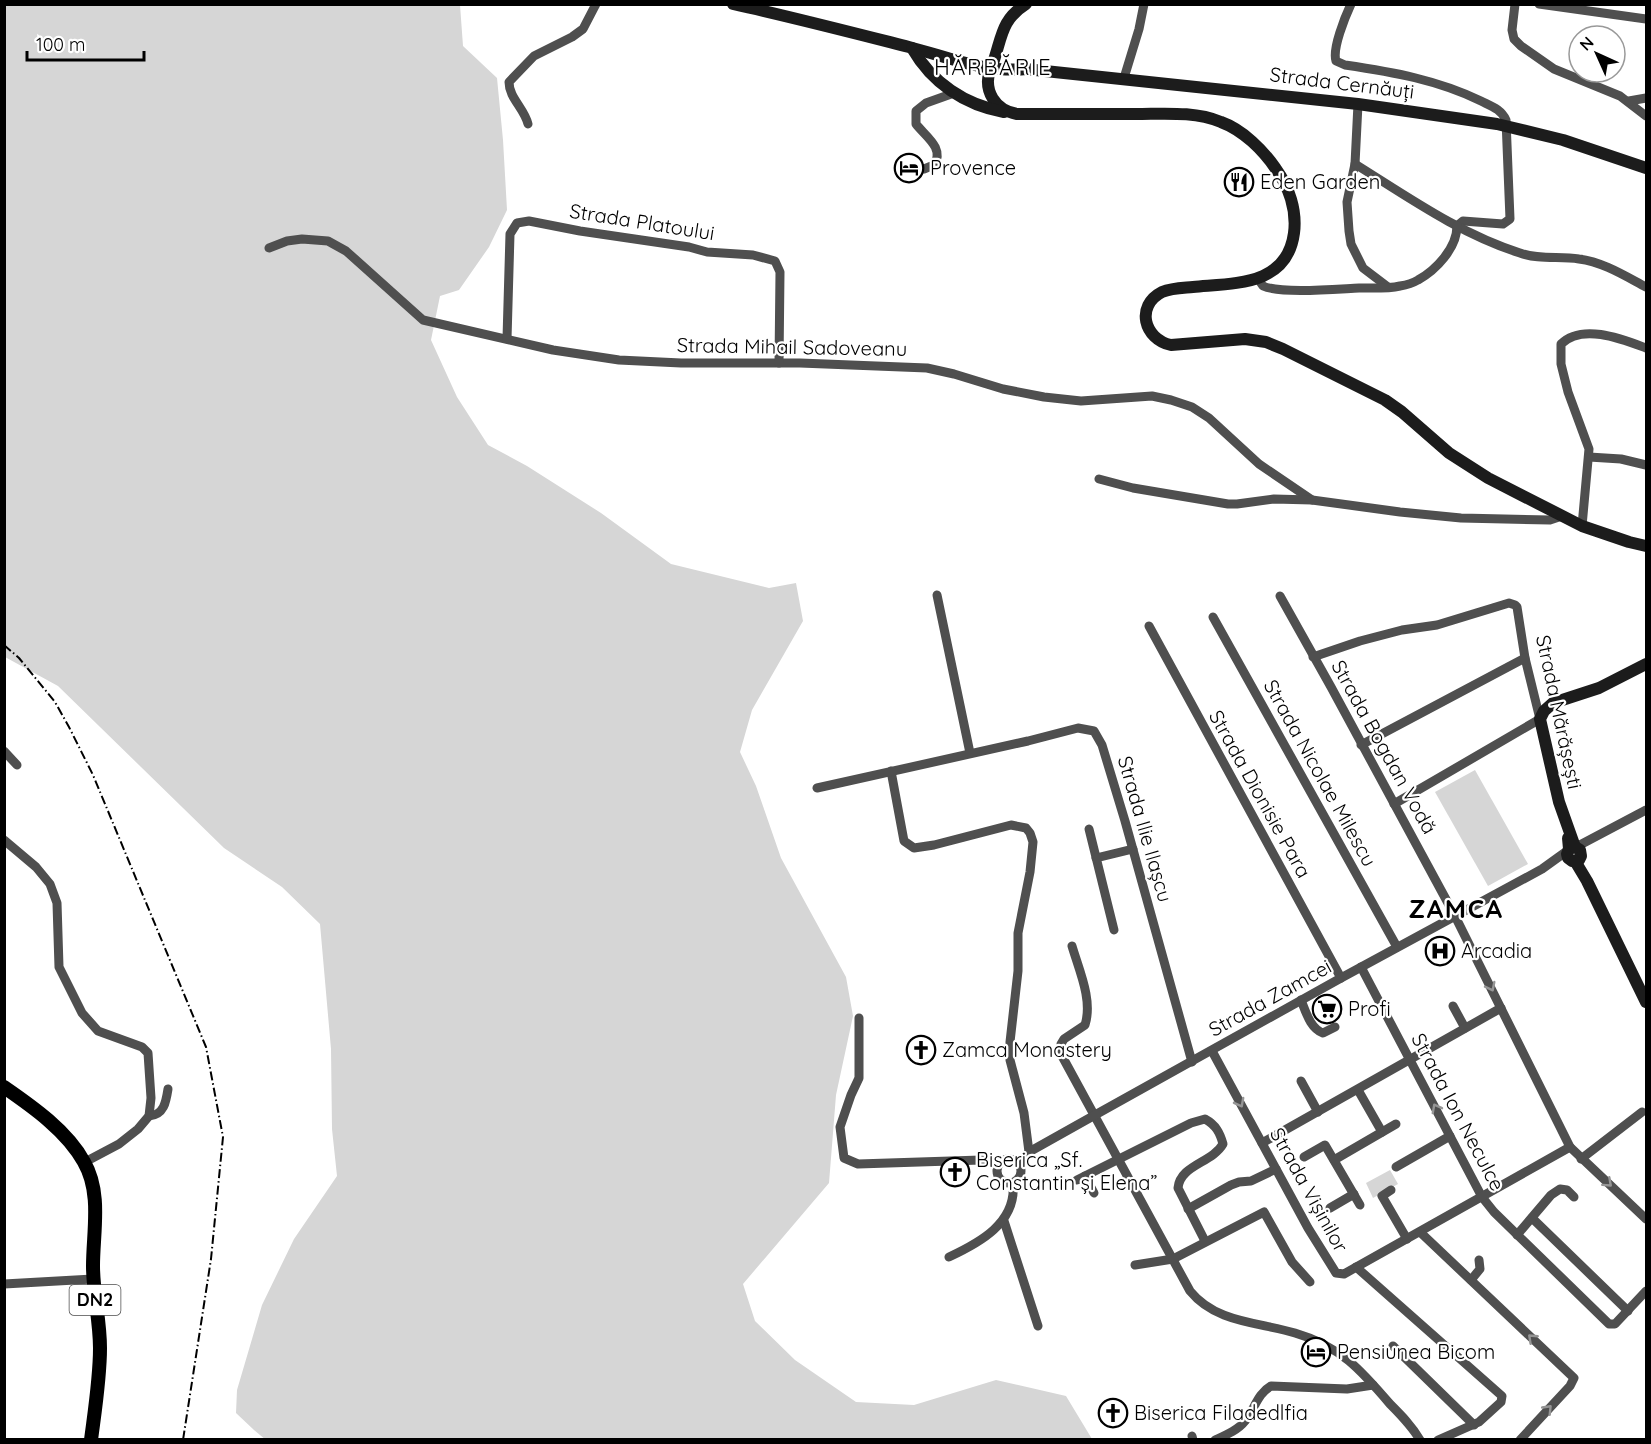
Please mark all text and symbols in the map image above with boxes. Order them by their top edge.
scale bar [27,24,144,62]
north arrow [1567,24,1627,84]
text: N [1575,32,1598,55]
text: 100 m [36,33,85,56]
district label: HĂRBĂRIE [934,53,1052,81]
street label: Strada Cernăuți [1268,61,1416,104]
hotel icon: Provence [893,152,925,184]
place label: Provence [930,155,1016,180]
restaurant icon: Eden Garden [1223,166,1255,198]
place label: Eden Garden [1260,169,1380,194]
street label: Strada Platoului [568,198,716,245]
street label: Strada Mihail Sadoveanu [677,332,907,361]
street label: Strada Mărășești [1531,633,1588,791]
street label: Strada Bogdan Vodă [1326,655,1443,838]
street label: Strada Nicolae Milescu [1259,675,1382,871]
street label: Strada Dionisie Para [1204,706,1317,882]
street label: Strada Ilie Ilașcu [1113,753,1178,905]
district label: ZAMCA [1408,892,1504,925]
hospital icon: Arcadia [1424,935,1456,967]
place label: Arcadia [1461,938,1532,963]
street label: Strada Zamcei [1204,954,1336,1042]
one-way arrow [1483,981,1495,992]
supermarket icon: Profi [1311,993,1343,1025]
place label: Profi [1348,996,1391,1021]
street label: Strada Ion Neculce [1406,1029,1511,1195]
church icon: Zamca Monastery [905,1034,937,1066]
place label: Zamca Monastery [942,1037,1112,1062]
one-way arrow [1233,1096,1244,1107]
one-way arrow [1432,1104,1443,1115]
street label: Strada Vișinilor [1265,1123,1354,1257]
place label: Biserica „Sf. Constantin și Elena” [976,1147,1157,1195]
church icon: Biserica „Sf. Constantin și Elena” [939,1156,971,1188]
one-way arrow [1601,1176,1612,1187]
road number: DN2 [70,1285,121,1315]
one-way arrow [1528,1334,1539,1345]
hotel icon: Pensiunea Bicom [1300,1336,1332,1368]
place label: Pensiunea Bicom [1337,1339,1495,1364]
church icon: Biserica Filadedlfia [1097,1397,1129,1429]
place label: Biserica Filadedlfia [1134,1400,1308,1425]
one-way arrow [1541,1406,1552,1416]

